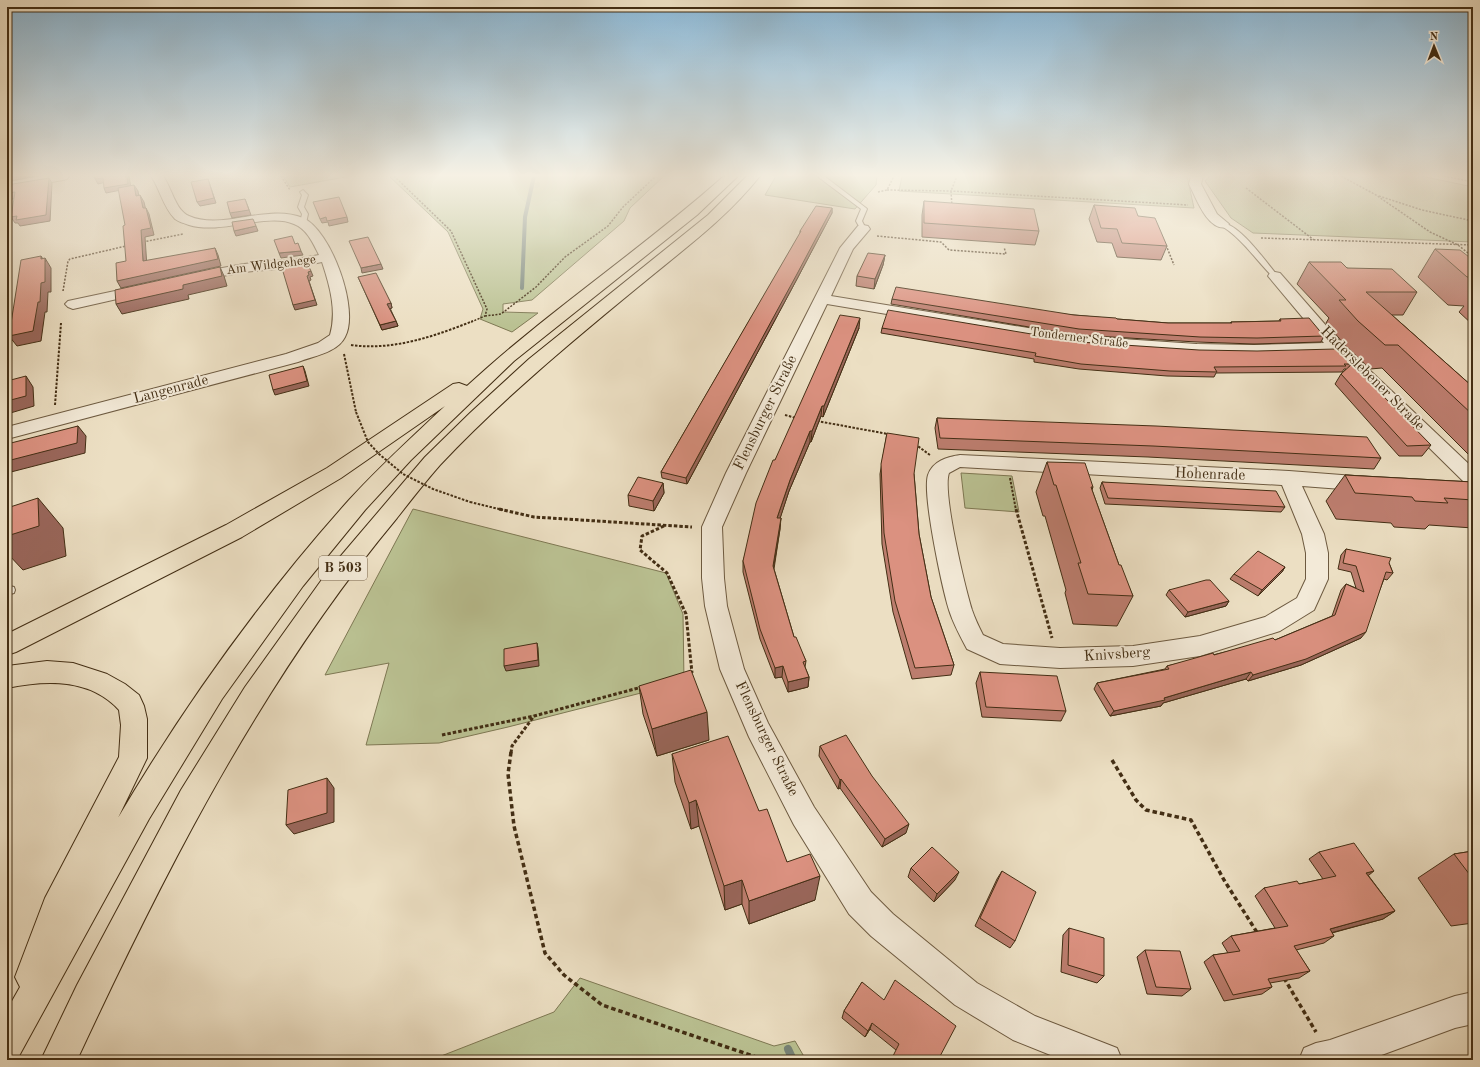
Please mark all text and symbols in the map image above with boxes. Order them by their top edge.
north arrow [1414,26,1454,66]
text: N [1430,32,1439,43]
street label: Am Wildgehege [226,253,317,277]
street label: Haderslebener Straße [1317,324,1427,434]
street label: Tonderner Straße [1029,326,1129,350]
street label: Flensburger Straße [732,353,800,473]
street label: Langenrade [132,373,210,407]
street label: Hohenrade [1174,466,1246,484]
road number: B 503 [319,556,367,580]
street label: Knivsberg [1083,645,1151,665]
street label: Flensburger Straße [732,679,800,799]

